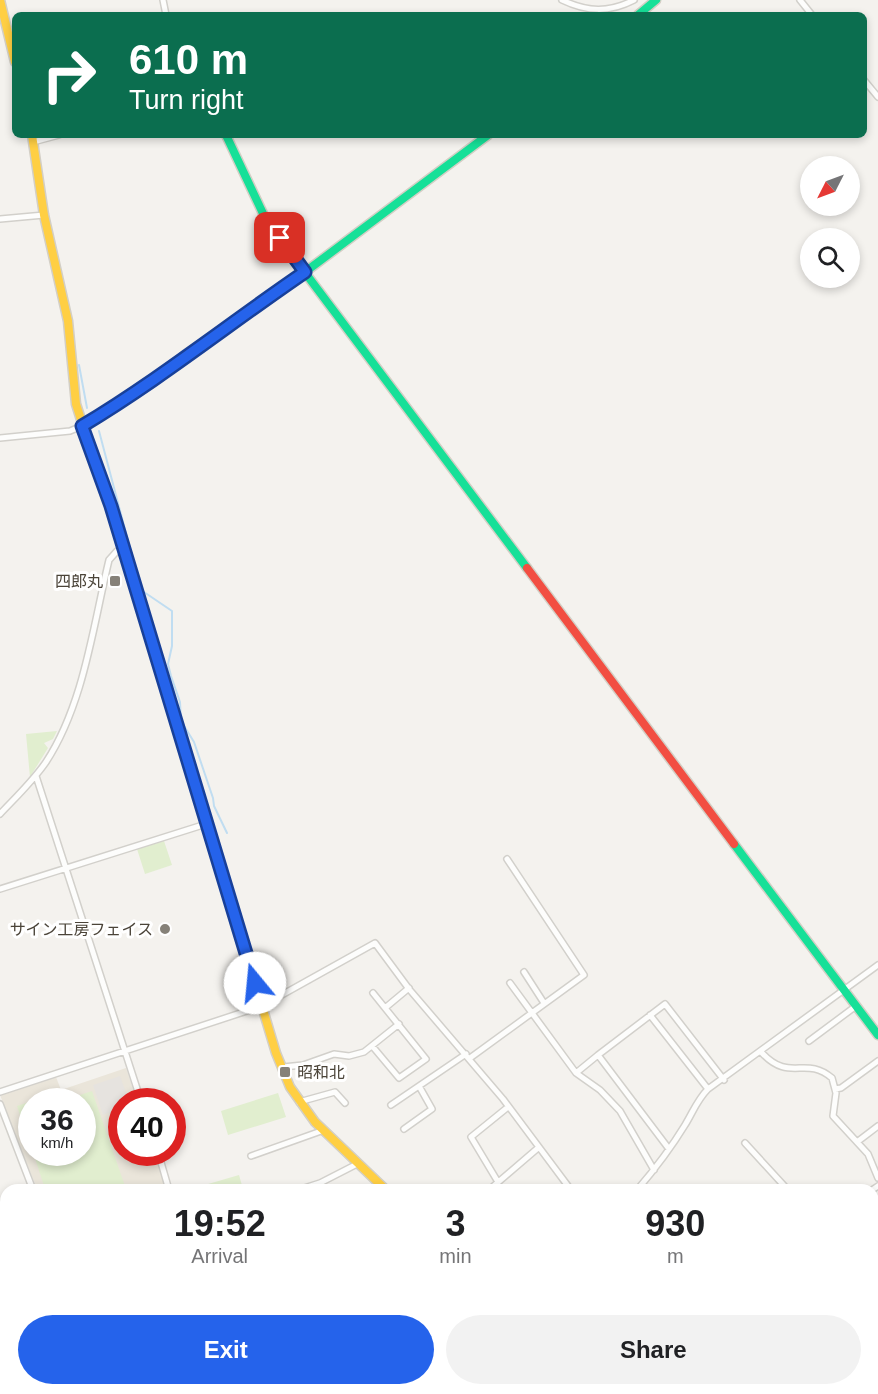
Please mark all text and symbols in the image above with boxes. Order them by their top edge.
icon: right [30,36,108,114]
text: 610 m [129,36,248,83]
text: Turn right [129,85,244,115]
north arrow [800,156,860,216]
map controls [800,156,860,288]
pin [254,212,305,263]
icon: arrive [263,221,296,254]
button: search [800,228,860,288]
place label: 四郎丸 [55,573,103,590]
marker: 四郎丸 [108,574,122,588]
place label: サイン工房フェイス [9,921,153,938]
marker: サイン工房フェイス [158,922,172,936]
position arrow [223,951,287,1015]
place label: 昭和北 [297,1064,345,1081]
marker: 昭和北 [278,1065,292,1079]
speed limit sign: 40 [108,1088,186,1166]
text: 36 [40,1103,74,1136]
text: km/h [41,1134,73,1151]
text: 19:52 [174,1203,266,1244]
text: 3 [445,1203,465,1244]
text: 930 [645,1203,705,1244]
text: Arrival [191,1245,248,1267]
text: min [439,1245,472,1267]
text: m [667,1245,684,1267]
button: Exit [18,1315,434,1384]
button: Share [446,1315,861,1384]

